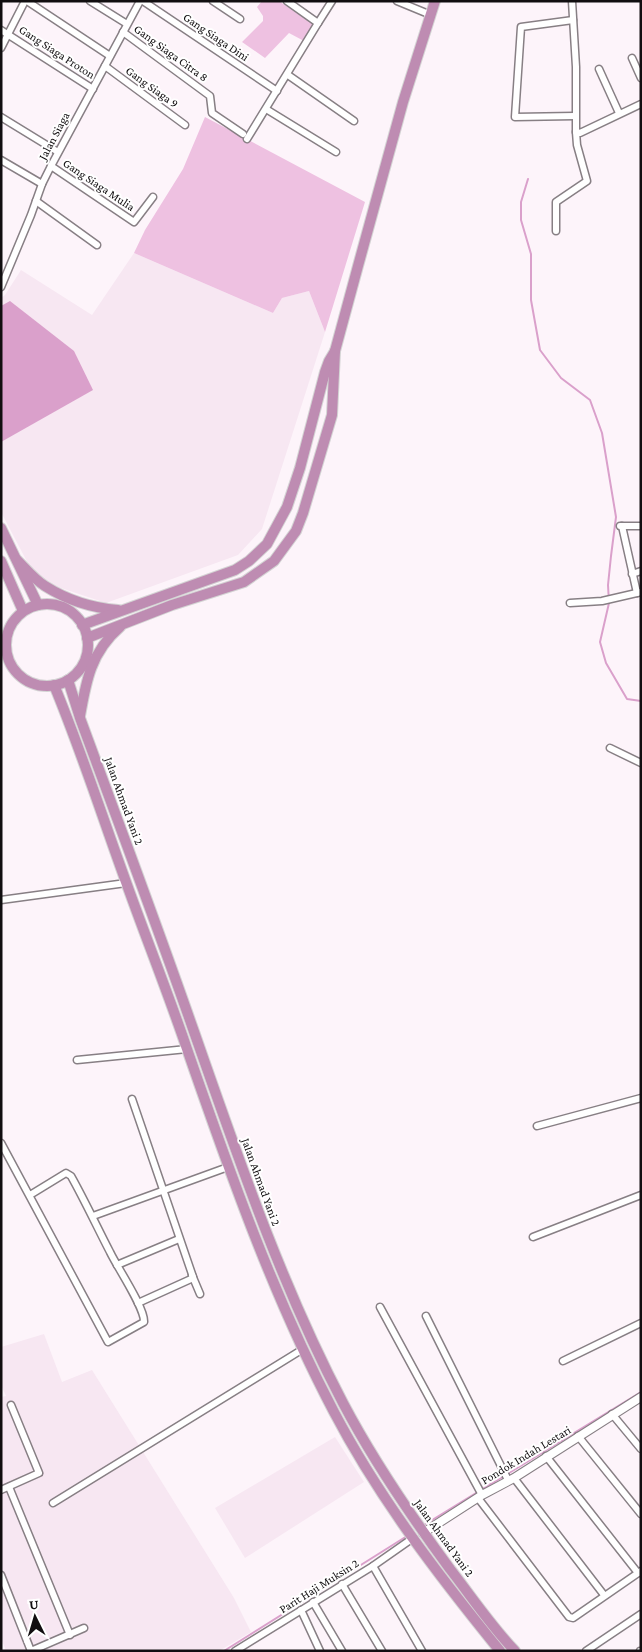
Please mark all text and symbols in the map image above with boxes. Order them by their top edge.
street label: Gang Siaga Dini [180,10,252,64]
street label: Gang Siaga Citra 8 [131,21,211,85]
street label: Gang Siaga Proton [16,22,98,82]
street label: Gang Siaga 9 [123,63,181,111]
street label: Jalan Siaga [35,109,73,163]
street label: Gang Siaga Mulia [60,156,138,214]
street label: Jalan Ahmad Yani 2 [101,754,146,847]
street label: Jalan Ahmad Yani 2 [238,1135,283,1228]
street label: Pondok Indah Lestari [479,1423,573,1487]
street label: Jalan Ahmad Yani 2 [411,1496,477,1580]
street label: Parit Haji Muksin 2 [277,1556,362,1616]
north arrow [10,1592,60,1642]
text: U [28,1596,40,1612]

